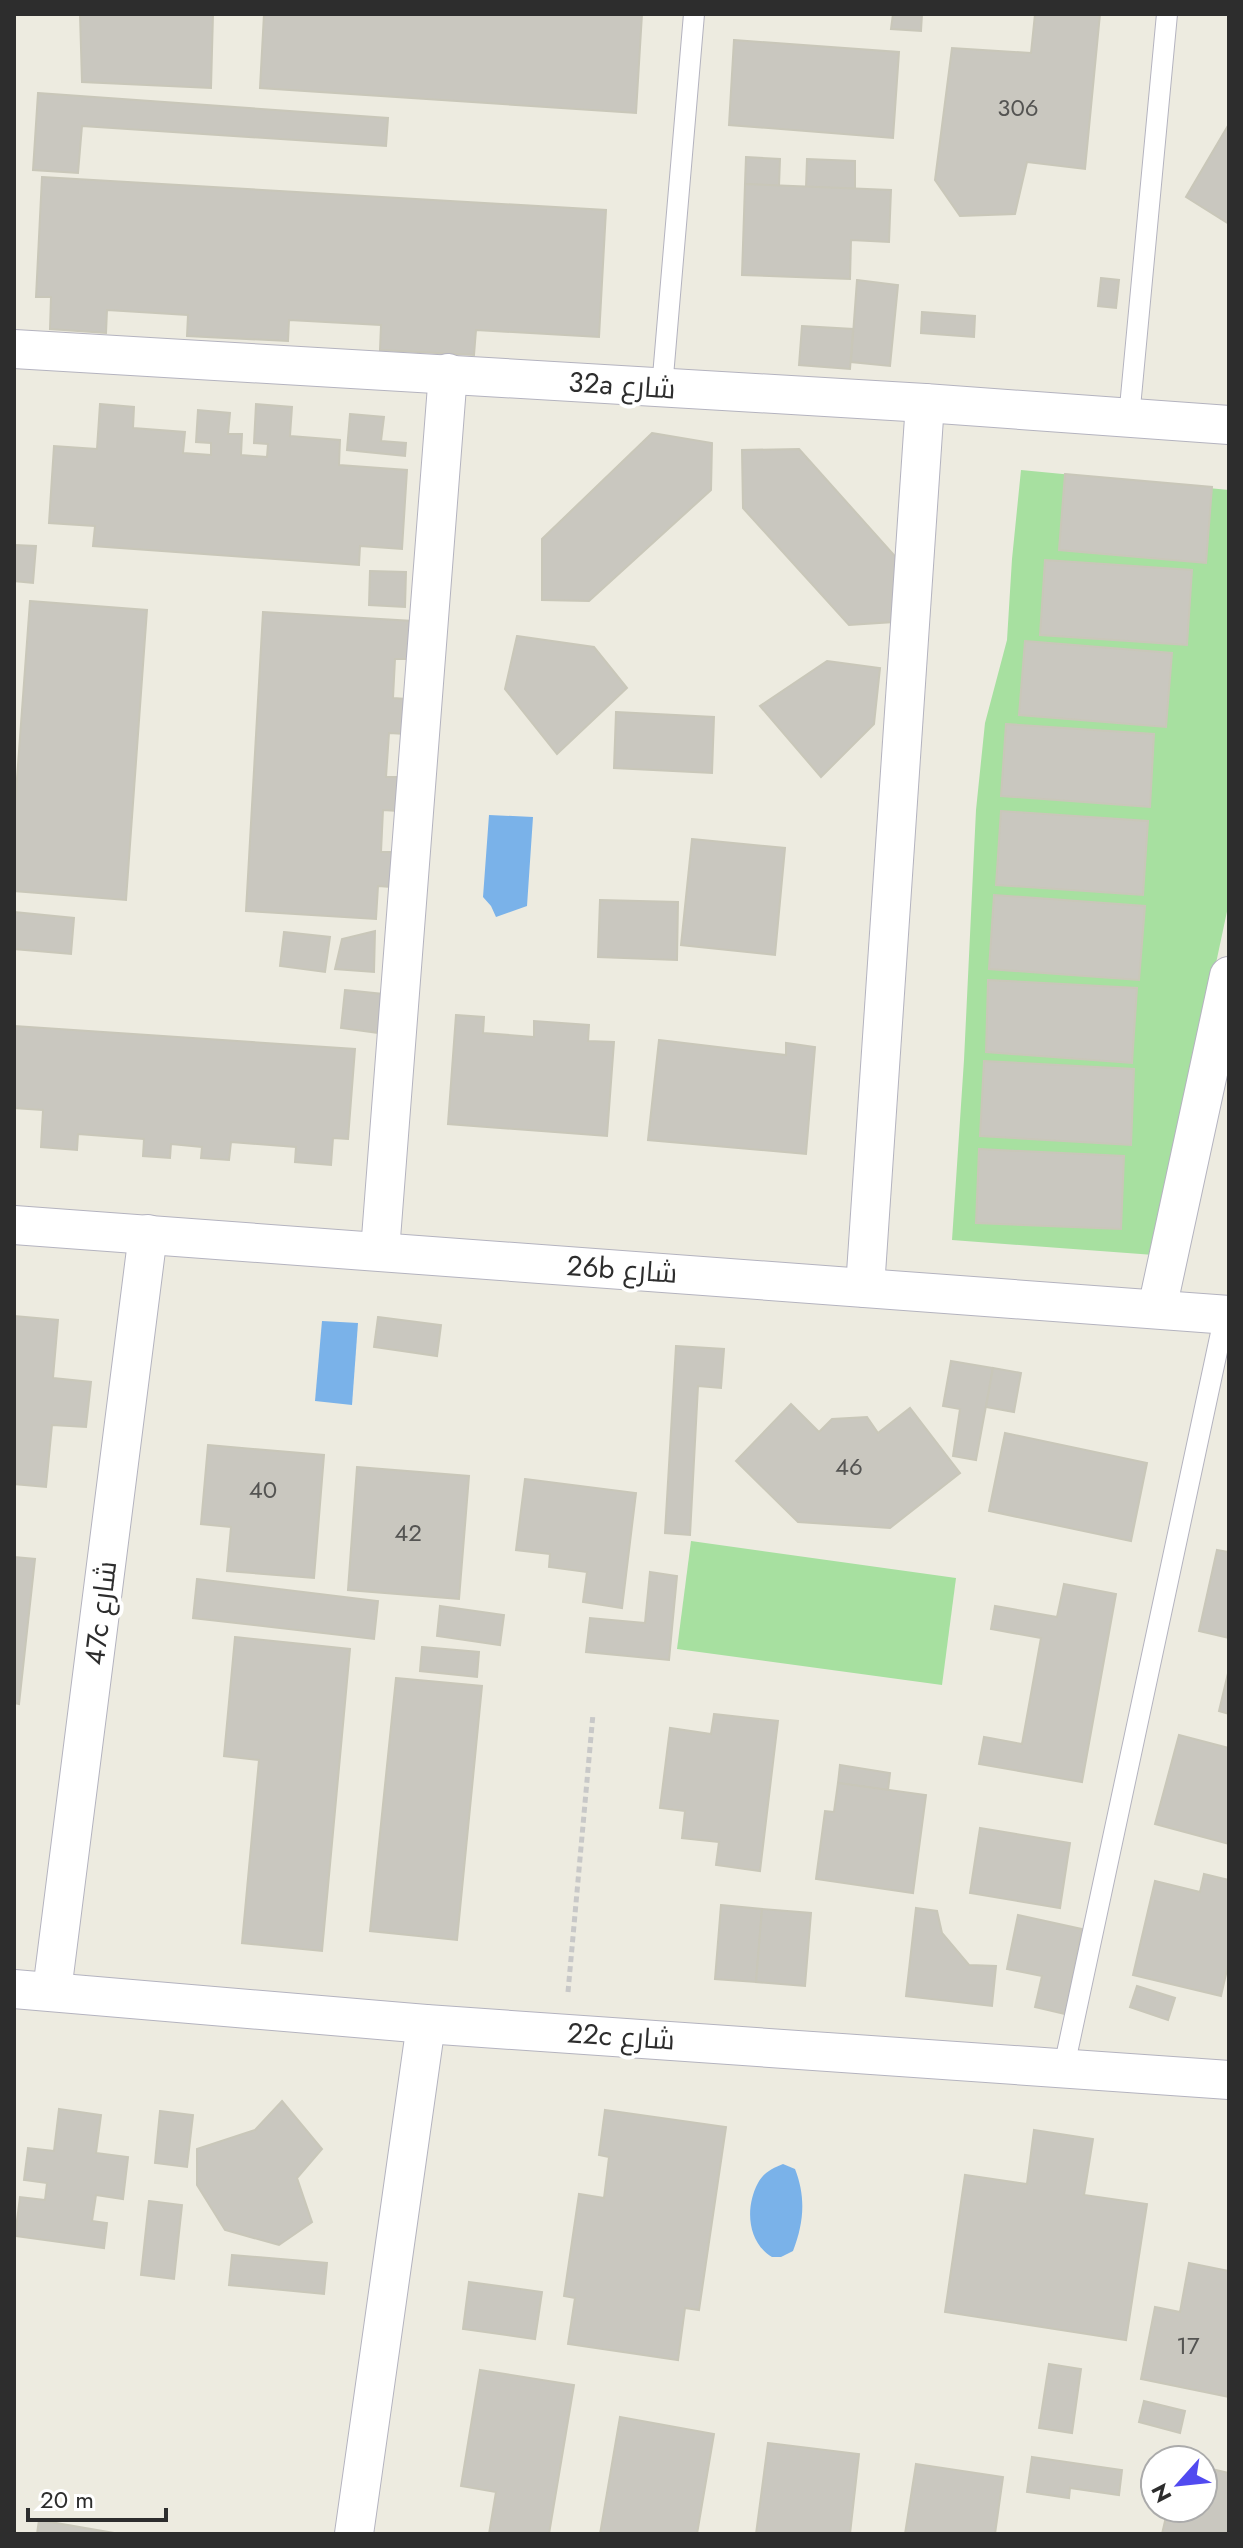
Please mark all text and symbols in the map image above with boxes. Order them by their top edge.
house number: 306 [997,90,1039,125]
street label: 32a شارع [567,361,677,410]
street label: 26b شارع [565,1245,679,1294]
house number: 46 [835,1449,863,1484]
house number: 40 [249,1472,277,1507]
house number: 42 [394,1515,422,1550]
street label: 47c شارع [74,1559,127,1668]
street label: 22c شارع [566,2012,676,2061]
house number: 17 [1176,2328,1200,2363]
north arrow [1139,2444,1219,2524]
scale bar [28,2472,166,2522]
text: N [1143,2478,1179,2508]
text: 20 m [40,2482,94,2517]

